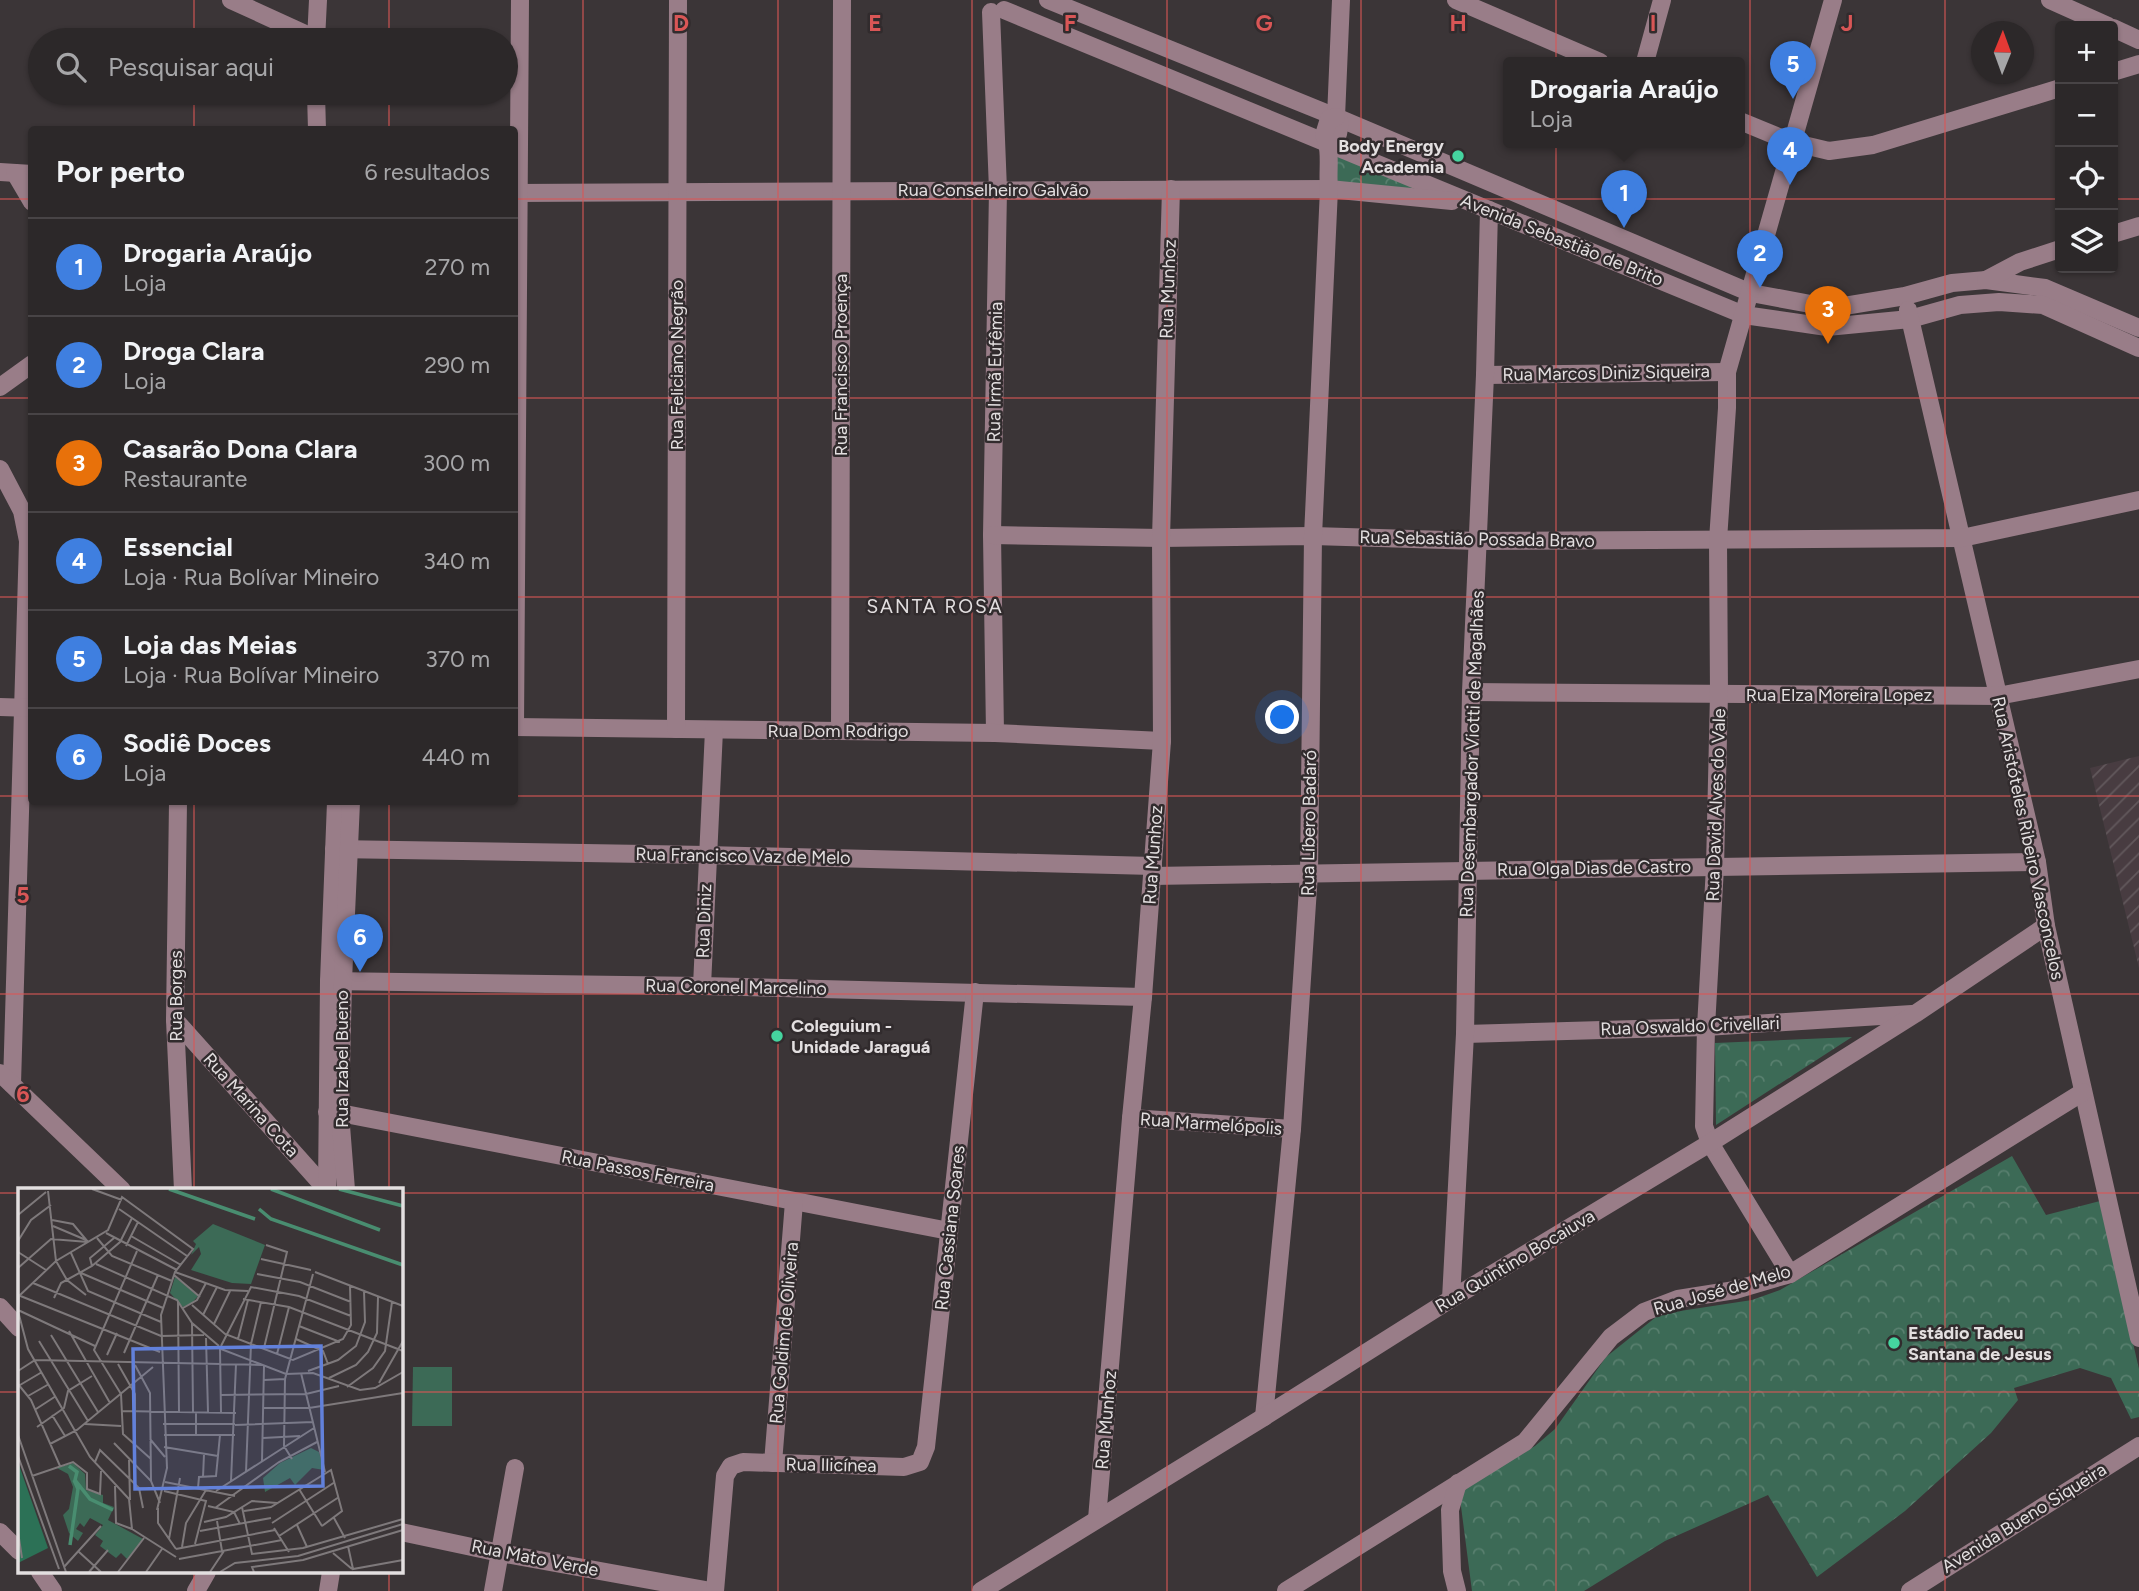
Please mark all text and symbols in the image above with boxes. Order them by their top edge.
text: D [673,9,689,37]
text: E [868,9,882,37]
text: F [1064,9,1077,37]
text: G [1255,9,1273,37]
text: H [1449,9,1467,37]
text: I [1650,9,1656,37]
text: J [1841,9,1853,37]
north arrow [1971,21,2034,84]
map controls [2055,21,2118,273]
button: + [2055,21,2118,84]
search box [28,28,518,105]
pin: 5 [1770,41,1816,99]
icon: search [52,48,90,86]
text: Pesquisar aqui [108,51,274,83]
popup [1503,57,1745,148]
text: Drogaria Araújo [1529,73,1719,105]
button: − [2055,84,2118,147]
text: Loja [1529,105,1573,133]
pin: 4 [1767,127,1813,185]
place label: Body Energy Academia [1338,135,1445,178]
button: locate [2055,147,2118,210]
marker: Body Energy Academia [1450,148,1466,164]
text: Por perto [56,153,185,190]
text: 6 resultados [364,158,490,186]
pin: 1 [1601,170,1647,228]
street label: Rua Conselheiro Galvão [897,179,1089,201]
street label: Avenida Sebastião de Brito [1457,189,1667,291]
button: layers [2055,210,2118,273]
pin: 2 [1737,230,1783,288]
text: Drogaria Araújo [123,237,312,269]
street label: Rua Munhoz [1155,239,1181,339]
text: 1 [74,253,84,281]
text: 270 m [425,253,490,281]
text: Loja [123,269,166,297]
street label: Rua Francisco Proença [830,274,852,456]
street label: Rua Feliciano Negrão [666,280,688,450]
pin: 3 [1805,286,1851,344]
street label: Rua Irmã Eufêmia [983,301,1007,443]
text: Droga Clara [123,335,265,367]
text: 2 [72,351,86,379]
text: 290 m [424,351,490,379]
street label: Rua Marcos Diniz Siqueira [1502,360,1710,386]
text: Loja [123,367,166,395]
text: Casarão Dona Clara [123,433,358,465]
text: 3 [73,449,85,477]
text: 300 m [423,449,490,477]
text: Restaurante [123,465,247,493]
street label: Rua Sebastião Possada Bravo [1359,526,1595,552]
text: Essencial [123,531,233,563]
text: 4 [72,547,86,575]
text: 340 m [423,547,490,575]
text: Loja · Rua Bolívar Mineiro [123,563,379,591]
street label: Rua Desembargador Viotti de Magalhães [1455,590,1489,918]
district label: SANTA ROSA [866,595,1004,618]
text: Loja das Meias [123,629,297,661]
text: 5 [72,645,86,673]
text: 370 m [425,645,490,673]
text: Loja · Rua Bolívar Mineiro [123,661,379,689]
street label: Rua Elza Moreira Lopez [1746,684,1932,706]
street label: Rua Aristóteles Ribeiro Vasconcelos [1987,694,2069,982]
your location [1265,700,1299,734]
street label: Rua David Alves do Vale [1702,708,1730,902]
street label: Rua Dom Rodrigo [767,720,909,742]
text: Sodiê Doces [123,727,271,759]
text: 6 [72,743,86,771]
text: 440 m [421,743,490,771]
street label: Rua Líbero Badaró [1297,750,1321,896]
text: Loja [123,759,166,787]
street label: Rua Munhoz [1139,804,1167,905]
street label: Rua Francisco Vaz de Melo [635,843,851,869]
street label: Rua Olga Dias de Castro [1497,855,1691,881]
text: 5 [16,881,30,909]
street label: Rua Diniz [692,883,716,959]
pin: 6 [337,914,383,972]
street label: Rua Borges [165,950,187,1042]
street label: Rua Coronel Marcelino [645,974,827,1000]
street label: Rua Izabel Bueno [331,990,353,1128]
street label: Rua Oswaldo Crivellari [1600,1012,1780,1040]
place label: Coleguium - Unidade Jaraguá [791,1015,930,1058]
marker: Coleguium - Unidade Jaraguá [769,1028,785,1044]
street label: Rua Marina Cota [198,1048,304,1162]
text: 6 [16,1080,30,1108]
street label: Rua Marmelópolis [1139,1108,1283,1140]
street label: Rua Cassiana Soares [930,1144,970,1312]
street label: Rua Passos Ferreira [560,1145,716,1197]
inset map [18,1188,402,1574]
street label: Rua Quintino Bocaiuva [1431,1205,1599,1317]
street label: Rua Goldim de Oliveira [765,1241,803,1425]
street label: Rua José de Melo [1651,1260,1793,1320]
place label: Estádio Tadeu Santana de Jesus [1908,1322,2052,1365]
marker: Estádio Tadeu Santana de Jesus [1886,1335,1902,1351]
street label: Rua Munhoz [1091,1369,1121,1471]
street label: Rua Ilicínea [785,1453,877,1477]
street label: Avenida Bueno Siqueira [1938,1458,2110,1578]
street label: Rua Mato Verde [470,1535,601,1581]

